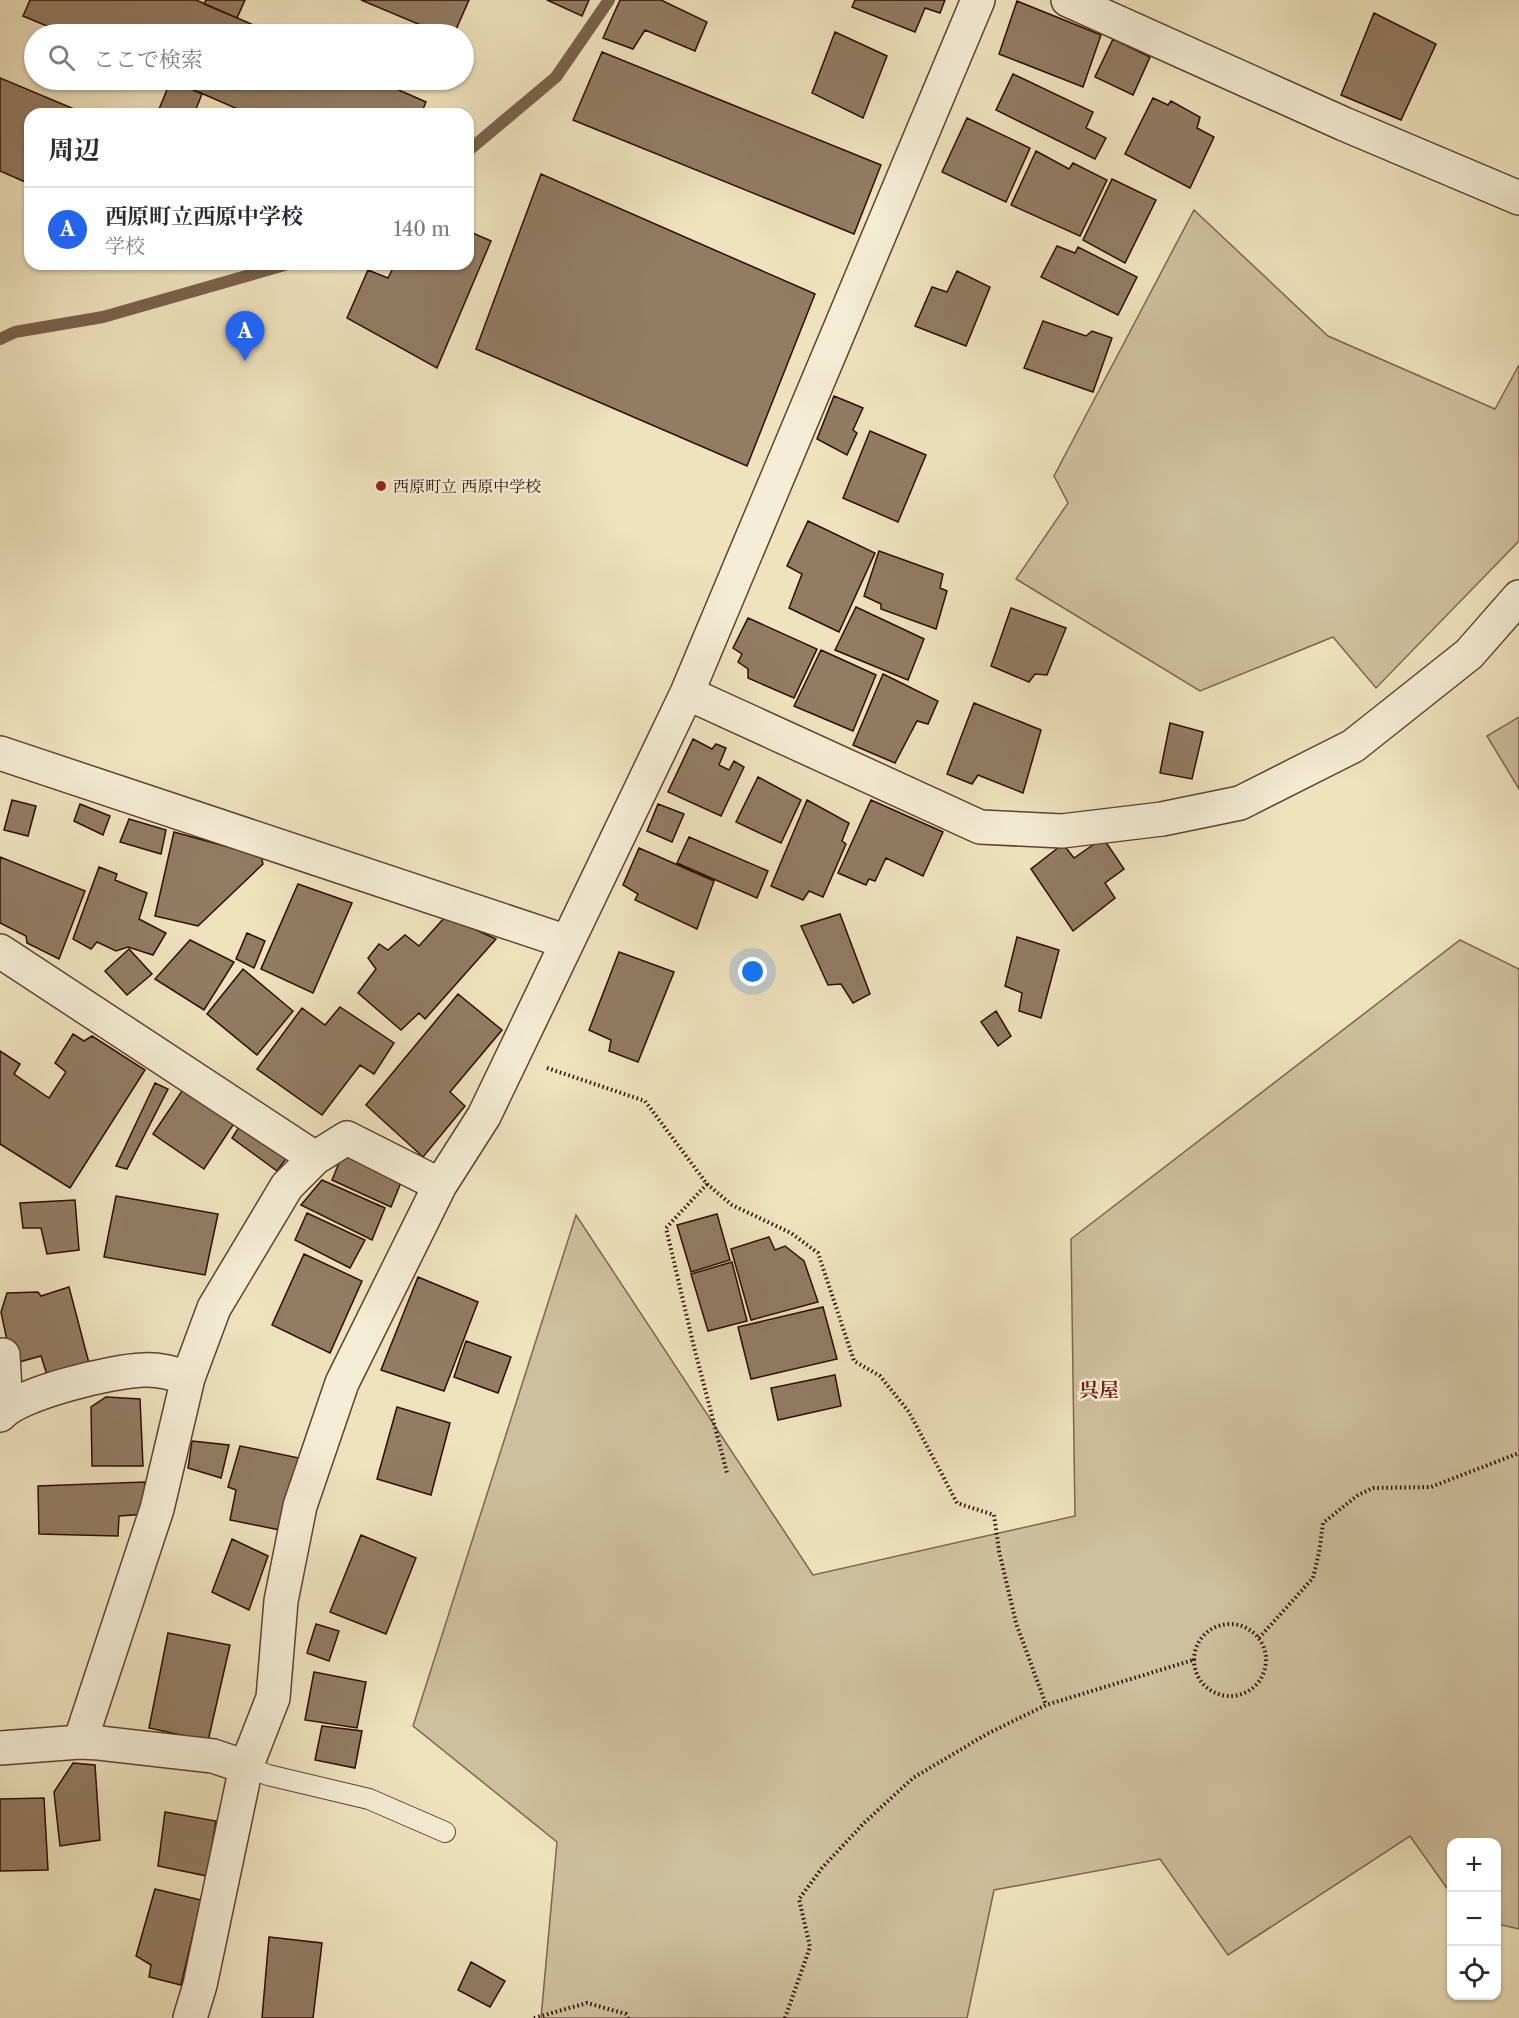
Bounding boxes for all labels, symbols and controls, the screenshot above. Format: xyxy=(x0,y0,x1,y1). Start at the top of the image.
search box xyxy=(24,24,474,90)
icon: search xyxy=(45,41,78,74)
text: ここで検索 xyxy=(93,46,203,73)
text: 周辺 xyxy=(48,134,100,166)
text: 西原町立西原中学校 xyxy=(105,203,303,230)
text: A xyxy=(60,217,75,241)
text: 140 m xyxy=(393,217,450,241)
text: 学校 xyxy=(105,234,145,258)
pin: A xyxy=(226,312,264,361)
place label: 西原町立 西原中学校 xyxy=(393,476,541,496)
marker: 西原町立 西原中学校 xyxy=(374,479,388,493)
your location xyxy=(738,957,767,986)
district label: 呉屋 xyxy=(1079,1378,1119,1402)
map controls xyxy=(1447,1838,1501,2000)
button: + xyxy=(1447,1838,1501,1892)
button: − xyxy=(1447,1892,1501,1946)
button: locate xyxy=(1447,1946,1501,2000)

